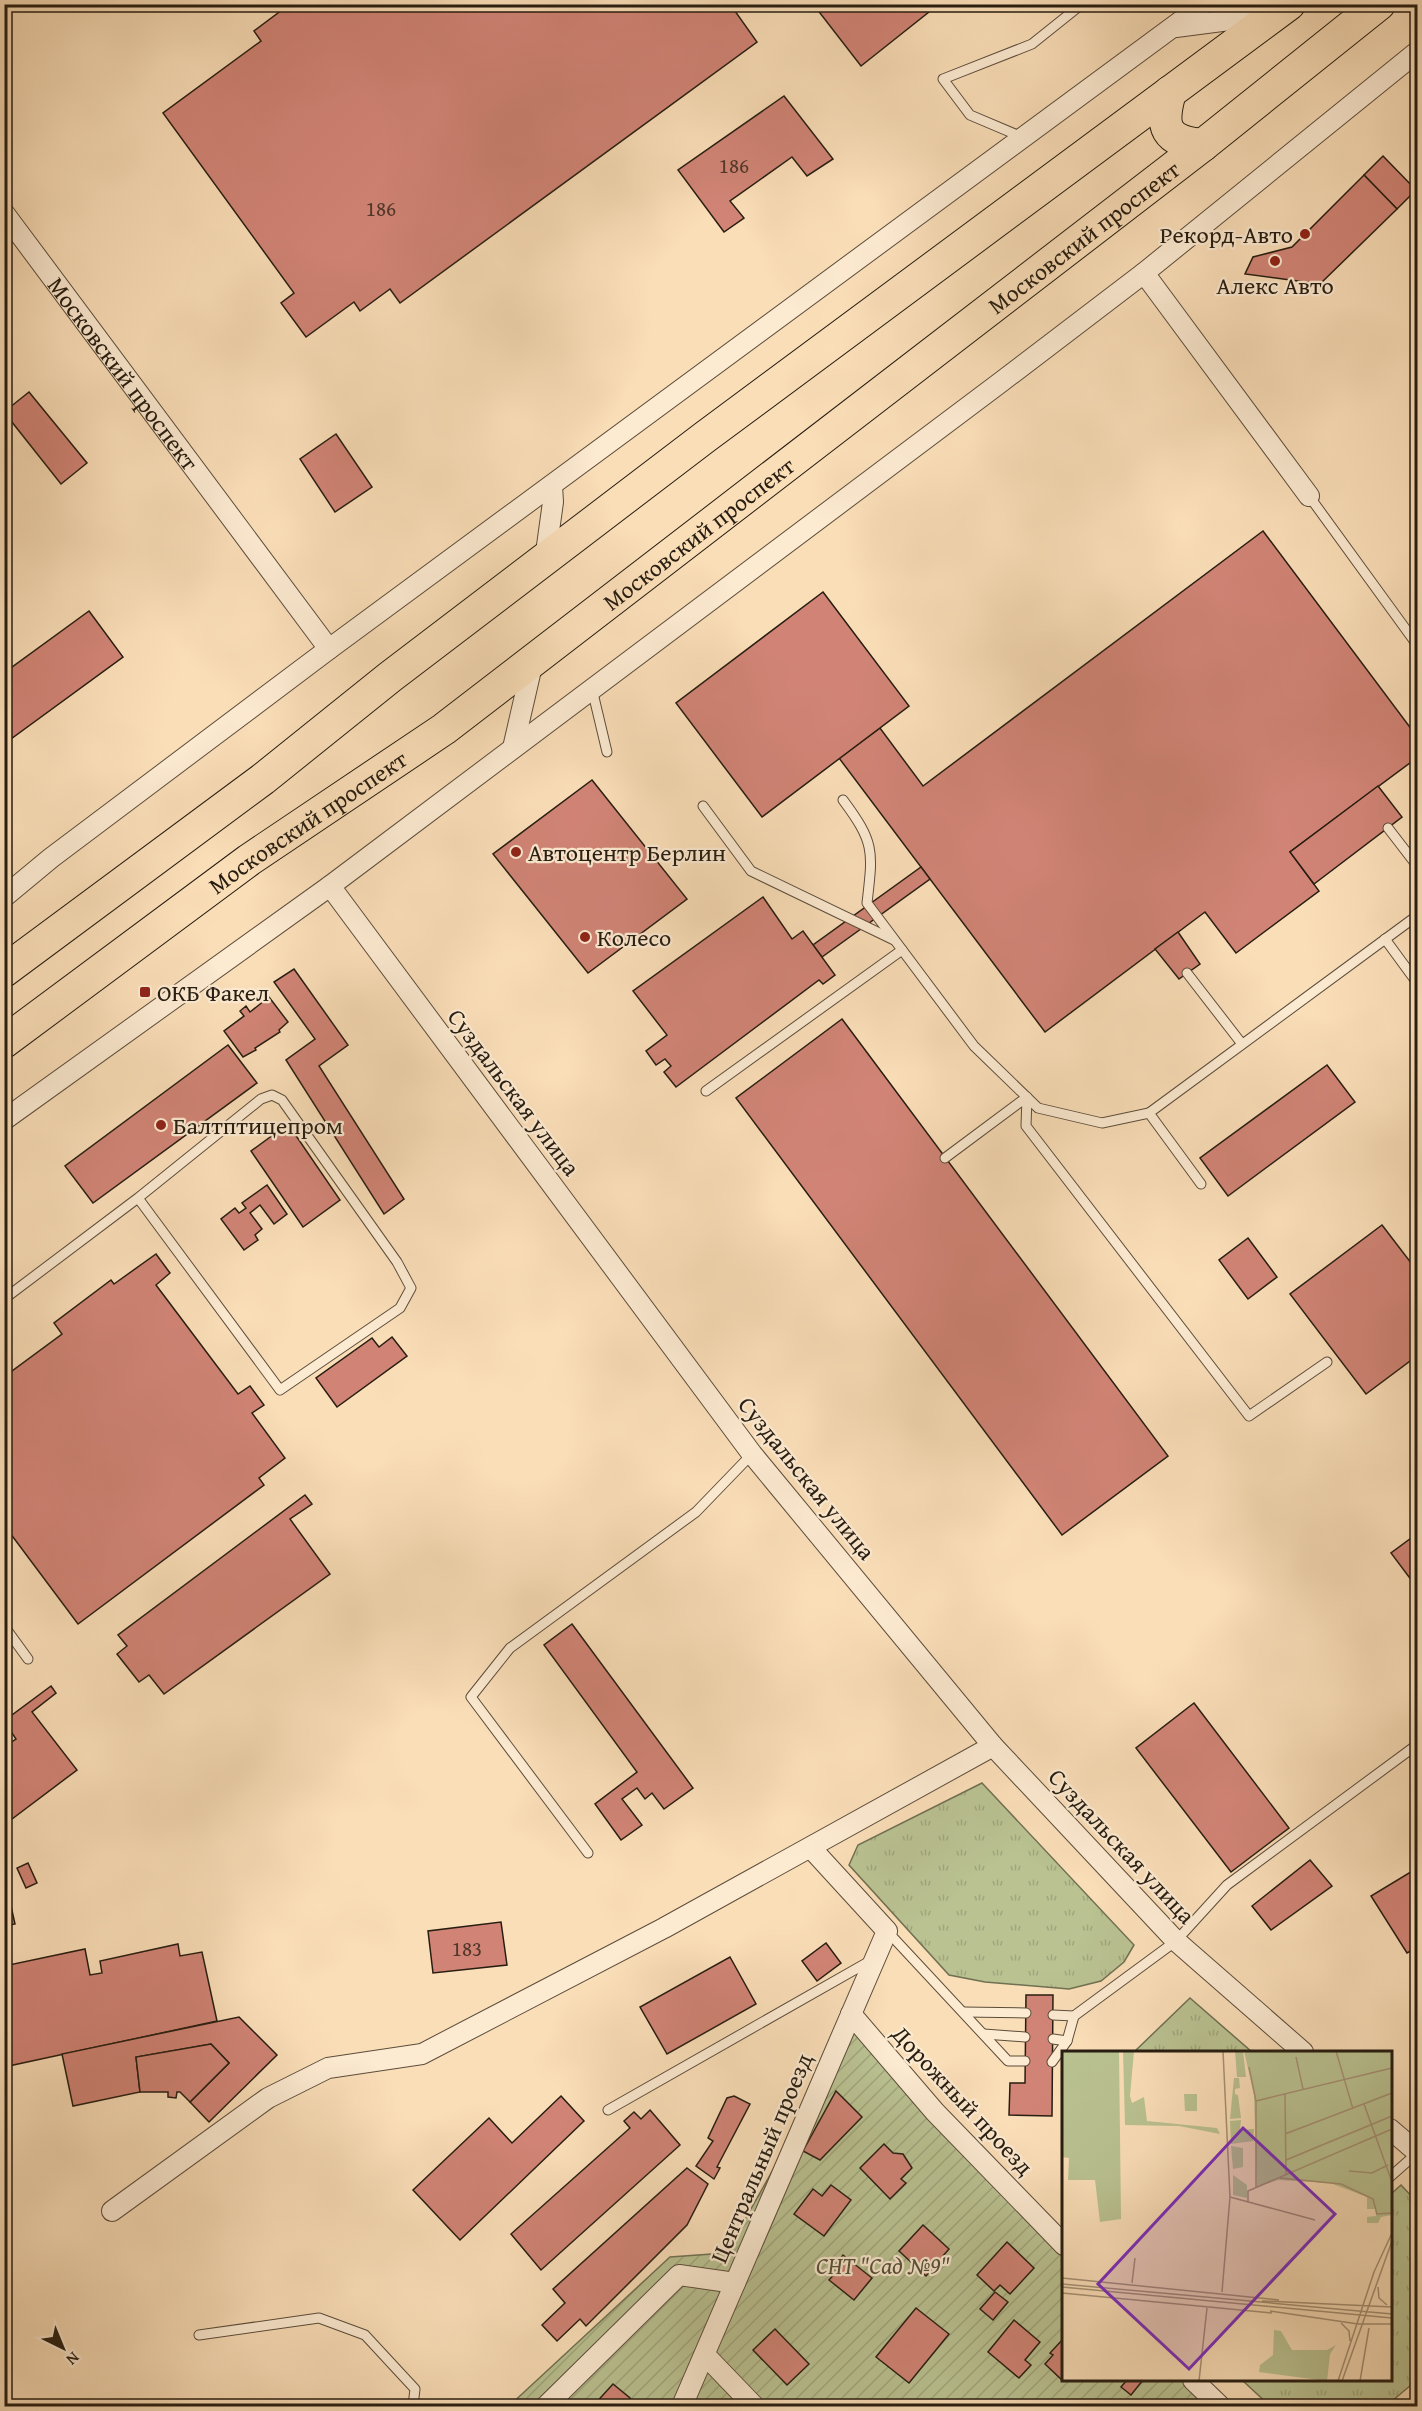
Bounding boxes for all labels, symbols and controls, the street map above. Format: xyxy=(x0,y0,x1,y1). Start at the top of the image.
house number: 186 xyxy=(719,150,749,181)
street label: Московский проспект xyxy=(980,152,1187,322)
house number: 186 xyxy=(366,193,396,224)
place label: Рекорд-Авто xyxy=(1160,217,1293,252)
marker: Рекорд-Авто xyxy=(1298,227,1312,241)
marker: Алекс Авто xyxy=(1268,254,1282,268)
place label: Алекс Авто xyxy=(1216,268,1334,303)
street label: Московский проспект xyxy=(40,269,208,478)
street label: Московский проспект xyxy=(595,448,802,618)
street label: Московский проспект xyxy=(201,741,414,902)
place label: Автоцентр Берлин xyxy=(528,835,726,870)
marker: Автоцентр Берлин xyxy=(509,845,523,859)
place label: Колесо xyxy=(597,920,671,955)
marker: Колесо xyxy=(578,930,592,944)
place label: ОКБ Факел xyxy=(157,975,269,1010)
marker: ОКБ Факел xyxy=(138,985,152,999)
street label: Суздальская улица xyxy=(439,1001,589,1183)
place label: Балтптицепром xyxy=(173,1108,343,1143)
marker: Балтптицепром xyxy=(154,1118,168,1132)
street label: Суздальская улица xyxy=(730,1389,884,1568)
street label: Суздальская улица xyxy=(1040,1760,1204,1932)
house number: 183 xyxy=(452,1933,482,1964)
street label: Дорожный проезд xyxy=(883,2016,1042,2183)
street label: Центральный проезд xyxy=(701,2048,821,2268)
inset map xyxy=(1062,2051,1392,2381)
park label: СНТ "Сад №9" xyxy=(816,2248,950,2283)
north arrow xyxy=(33,2318,93,2378)
text: N xyxy=(61,2347,85,2372)

